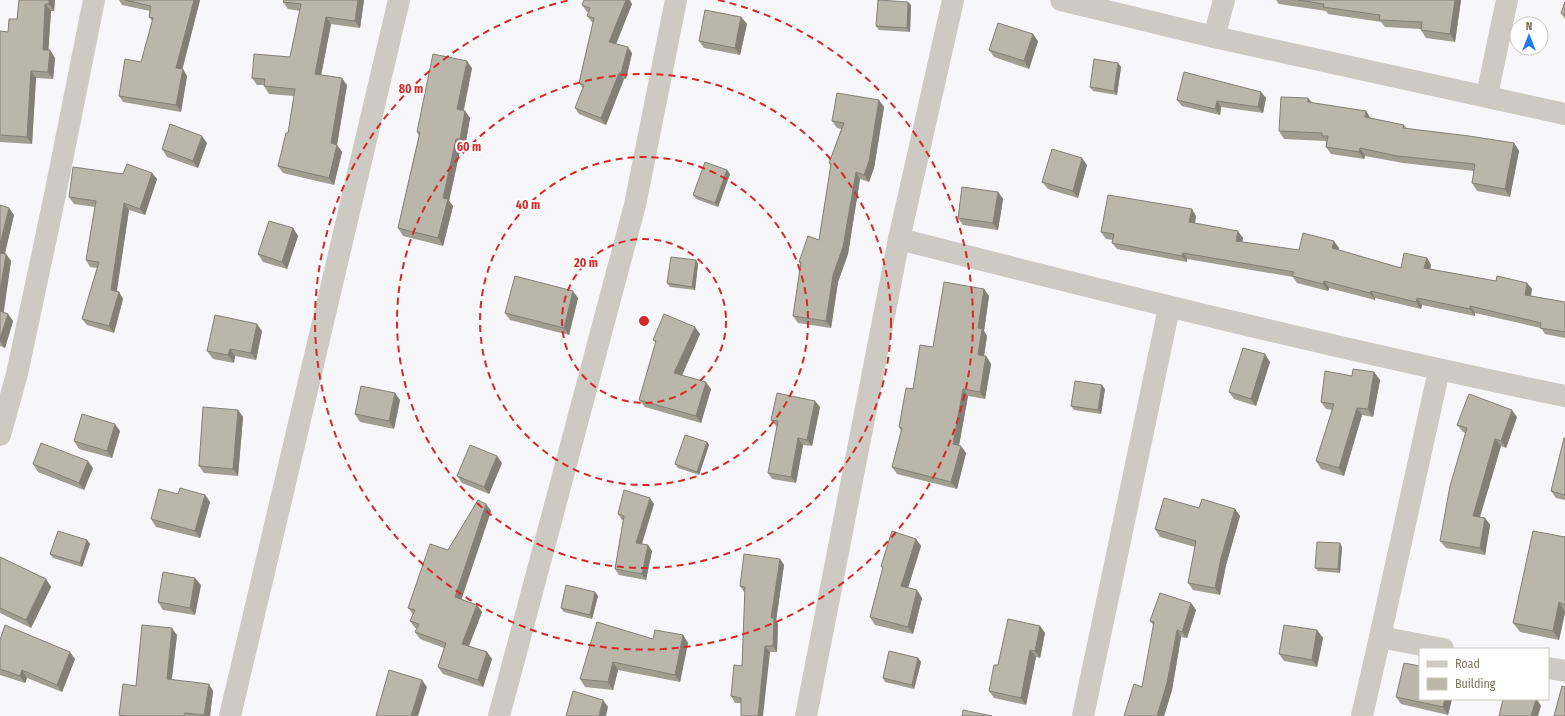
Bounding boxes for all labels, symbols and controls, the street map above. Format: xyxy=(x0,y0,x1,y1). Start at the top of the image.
north arrow xyxy=(1509,16,1549,56)
text: N xyxy=(1526,20,1532,33)
text: 80 m xyxy=(399,82,423,96)
text: 60 m xyxy=(457,140,481,154)
text: 40 m xyxy=(516,198,540,212)
text: 20 m xyxy=(573,256,598,270)
centre of rings xyxy=(637,314,651,328)
legend xyxy=(1419,648,1549,700)
text: Road xyxy=(1455,657,1480,671)
text: Building xyxy=(1455,677,1496,691)

